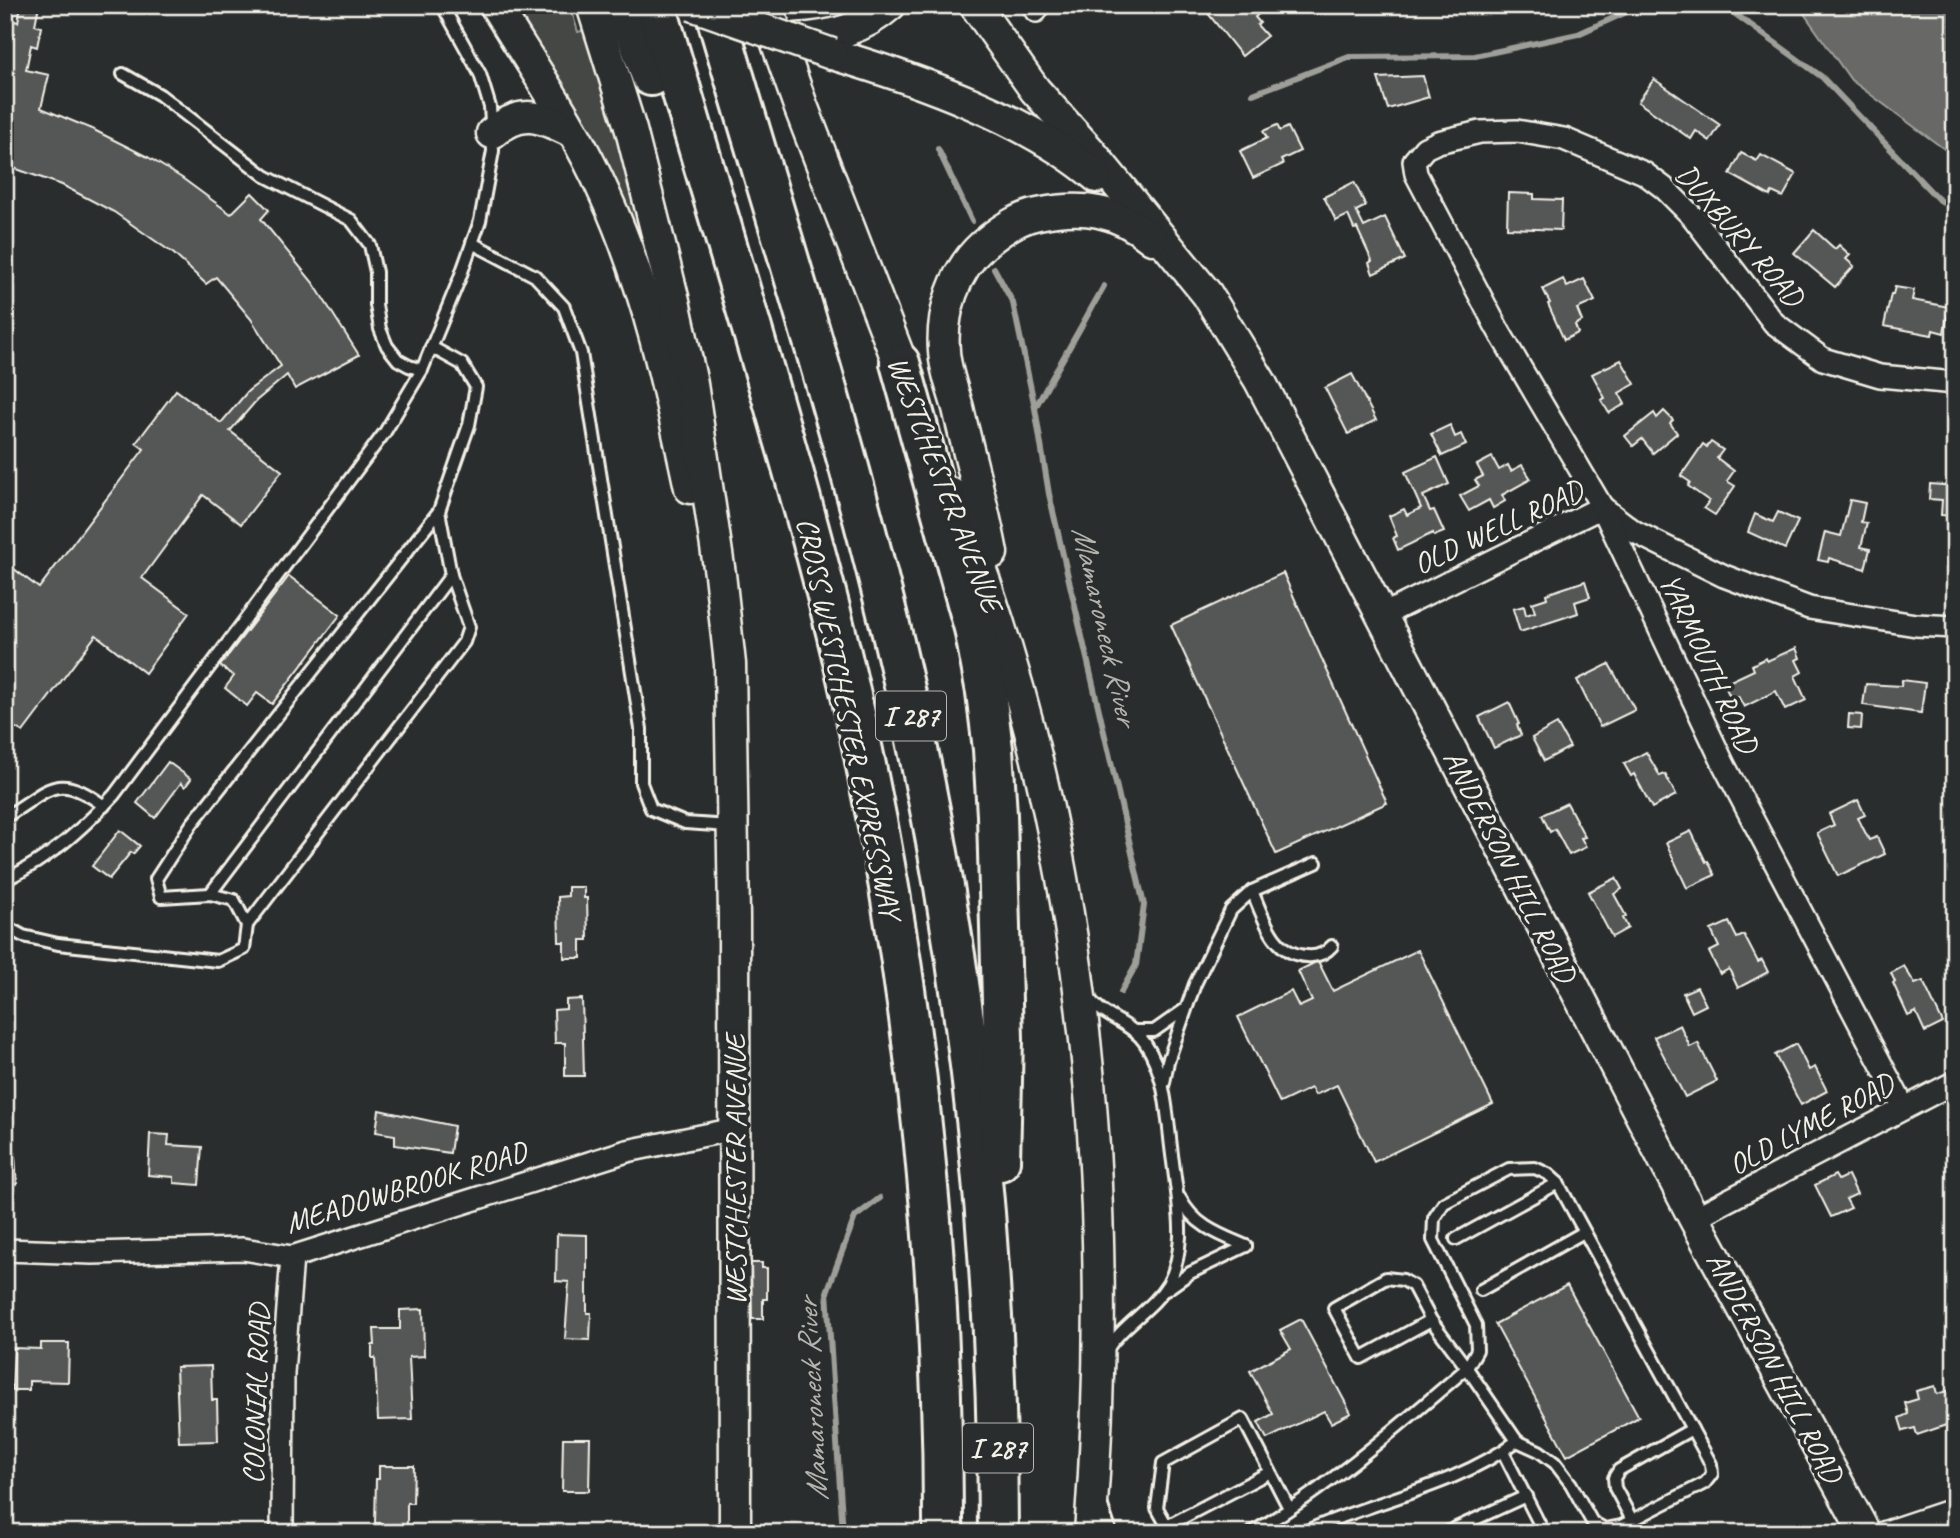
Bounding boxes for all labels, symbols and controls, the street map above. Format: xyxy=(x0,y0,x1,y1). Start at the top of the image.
street label: DUXBURY ROAD xyxy=(1668,156,1814,316)
street label: WESTCHESTER AVENUE xyxy=(879,351,1013,621)
street label: OLD WELL ROAD xyxy=(1407,470,1591,583)
street label: CROSS WESTCHESTER EXPRESSWAY xyxy=(788,514,911,928)
water label: Mamaroneck River xyxy=(1062,522,1149,733)
street label: YARMOUTH ROAD xyxy=(1651,567,1768,761)
road number: I 287 xyxy=(876,692,946,740)
street label: ANDERSON HILL ROAD xyxy=(1435,743,1586,991)
street label: WESTCHESTER AVENUE xyxy=(716,1031,754,1305)
street label: OLD LYME ROAD xyxy=(1722,1063,1902,1183)
street label: MEADOWBROOK ROAD xyxy=(281,1131,534,1242)
street label: ANDERSON HILL ROAD xyxy=(1698,1245,1853,1491)
water label: Mamaroneck River xyxy=(786,1293,838,1502)
street label: COLONIAL ROAD xyxy=(234,1301,278,1485)
road number: I 287 xyxy=(963,1424,1033,1472)

